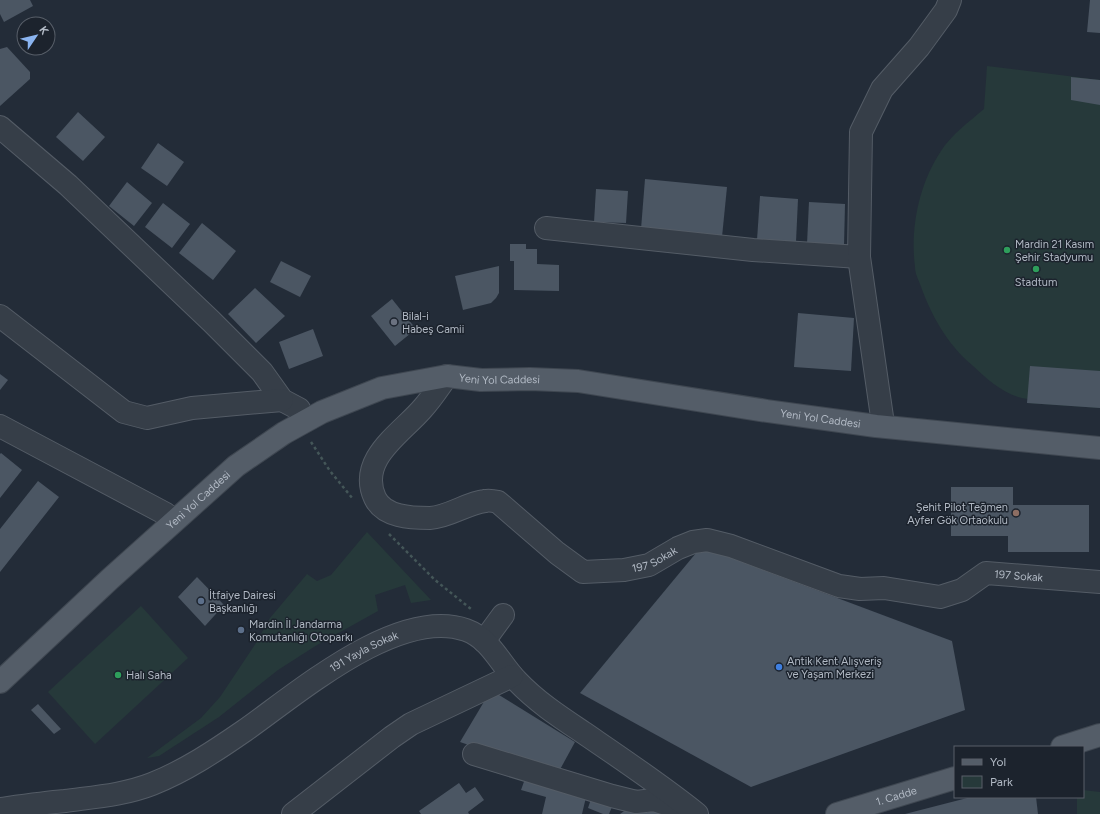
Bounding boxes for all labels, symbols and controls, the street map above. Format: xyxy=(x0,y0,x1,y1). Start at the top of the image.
north arrow xyxy=(16,16,56,56)
text: K xyxy=(36,24,52,38)
place label: Mardin 21 Kasım Şehir Stadyumu xyxy=(1015,238,1094,264)
marker: Mardin 21 Kasım Şehir Stadyumu xyxy=(1002,245,1012,255)
marker: Stadtum xyxy=(1031,264,1041,274)
place label: Stadtum xyxy=(1015,276,1057,289)
place label: Bilal-i Habeş Camii xyxy=(402,310,464,336)
marker: Bilal-i Habeş Camii xyxy=(389,317,399,327)
street label: Yeni Yol Caddesi xyxy=(458,371,540,387)
street label: Yeni Yol Caddesi xyxy=(779,406,862,430)
street label: Yeni Yol Caddesi xyxy=(164,468,233,532)
place label: Şehit Pilot Teğmen Ayfer Gök Ortaokulu xyxy=(907,501,1008,527)
marker: Şehit Pilot Teğmen Ayfer Gök Ortaokulu xyxy=(1011,508,1021,518)
street label: 197 Sokak xyxy=(631,543,680,575)
street label: 197 Sokak xyxy=(994,567,1044,584)
place label: İtfaiye Dairesi Başkanlığı xyxy=(209,589,276,615)
marker: İtfaiye Dairesi Başkanlığı xyxy=(196,596,206,606)
place label: Mardin İl Jandarma Komutanlığı Otoparkı xyxy=(249,618,353,644)
marker: Mardin İl Jandarma Komutanlığı Otoparkı xyxy=(236,625,246,635)
street label: 191 Yayla Sokak xyxy=(327,628,400,675)
place label: Antik Kent Alışveriş ve Yaşam Merkezi xyxy=(787,655,882,681)
marker: Antik Kent Alışveriş ve Yaşam Merkezi xyxy=(774,662,784,672)
place label: Halı Saha xyxy=(126,669,172,682)
marker: Halı Saha xyxy=(113,670,123,680)
legend xyxy=(954,746,1084,798)
text: Yol xyxy=(990,755,1006,769)
text: Park xyxy=(990,775,1013,789)
street label: 1. Cadde xyxy=(874,784,918,808)

